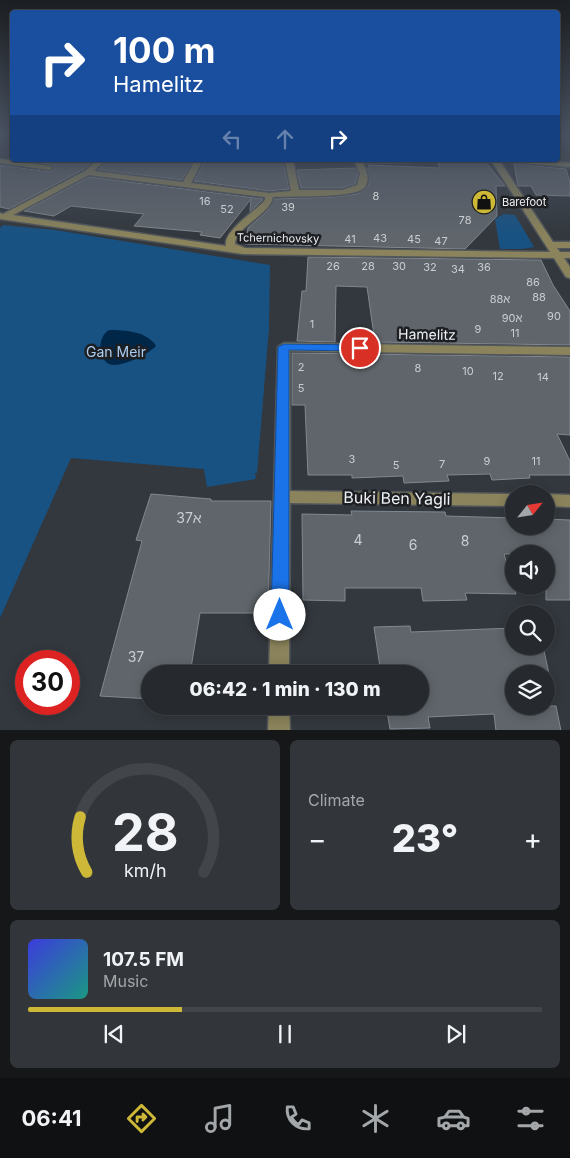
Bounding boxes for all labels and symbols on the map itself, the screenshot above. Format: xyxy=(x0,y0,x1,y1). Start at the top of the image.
house number: 8 xyxy=(373,189,380,203)
shop icon: Barefoot xyxy=(471,189,497,215)
house number: 16 xyxy=(199,194,211,208)
place label: Barefoot xyxy=(502,195,547,209)
house number: 39 xyxy=(281,200,295,214)
house number: 52 xyxy=(220,202,234,216)
house number: 78 xyxy=(459,213,472,227)
street label: Tchernichovsky xyxy=(237,230,319,246)
house number: 43 xyxy=(373,231,387,245)
house number: 41 xyxy=(344,232,356,246)
house number: 45 xyxy=(407,232,421,246)
house number: 47 xyxy=(434,234,448,248)
house number: 26 xyxy=(326,259,340,273)
house number: 28 xyxy=(361,259,375,273)
house number: 30 xyxy=(392,259,406,273)
house number: 32 xyxy=(423,260,437,274)
house number: 36 xyxy=(477,260,491,274)
house number: 34 xyxy=(451,262,465,276)
house number: 86 xyxy=(526,275,540,289)
house number: 88 xyxy=(532,290,546,304)
house number: 88א xyxy=(490,292,510,306)
house number: 90 xyxy=(547,309,561,323)
house number: 90א xyxy=(502,311,522,325)
house number: 1 xyxy=(310,317,314,331)
house number: 9 xyxy=(475,322,482,336)
street label: Hamelitz xyxy=(398,325,456,343)
house number: 11 xyxy=(511,326,519,340)
pin xyxy=(339,327,381,369)
park label: Gan Meir xyxy=(86,343,146,360)
house number: 2 xyxy=(298,360,304,374)
house number: 8 xyxy=(415,361,422,375)
house number: 10 xyxy=(462,364,474,378)
house number: 12 xyxy=(492,369,504,383)
house number: 14 xyxy=(537,370,549,384)
house number: 5 xyxy=(298,381,305,395)
house number: 3 xyxy=(349,452,356,466)
house number: 9 xyxy=(484,454,491,468)
house number: 11 xyxy=(532,454,540,468)
house number: 7 xyxy=(439,457,445,471)
house number: 5 xyxy=(393,458,400,472)
north arrow xyxy=(505,485,555,535)
street label: Buki Ben Yagli xyxy=(343,487,451,509)
house number: 37א xyxy=(176,509,202,526)
house number: 4 xyxy=(353,531,363,548)
house number: 8 xyxy=(461,532,469,549)
house number: 6 xyxy=(409,536,417,553)
position arrow xyxy=(253,588,305,640)
house number: 37 xyxy=(128,648,144,665)
speed limit sign: 30 xyxy=(15,650,80,715)

